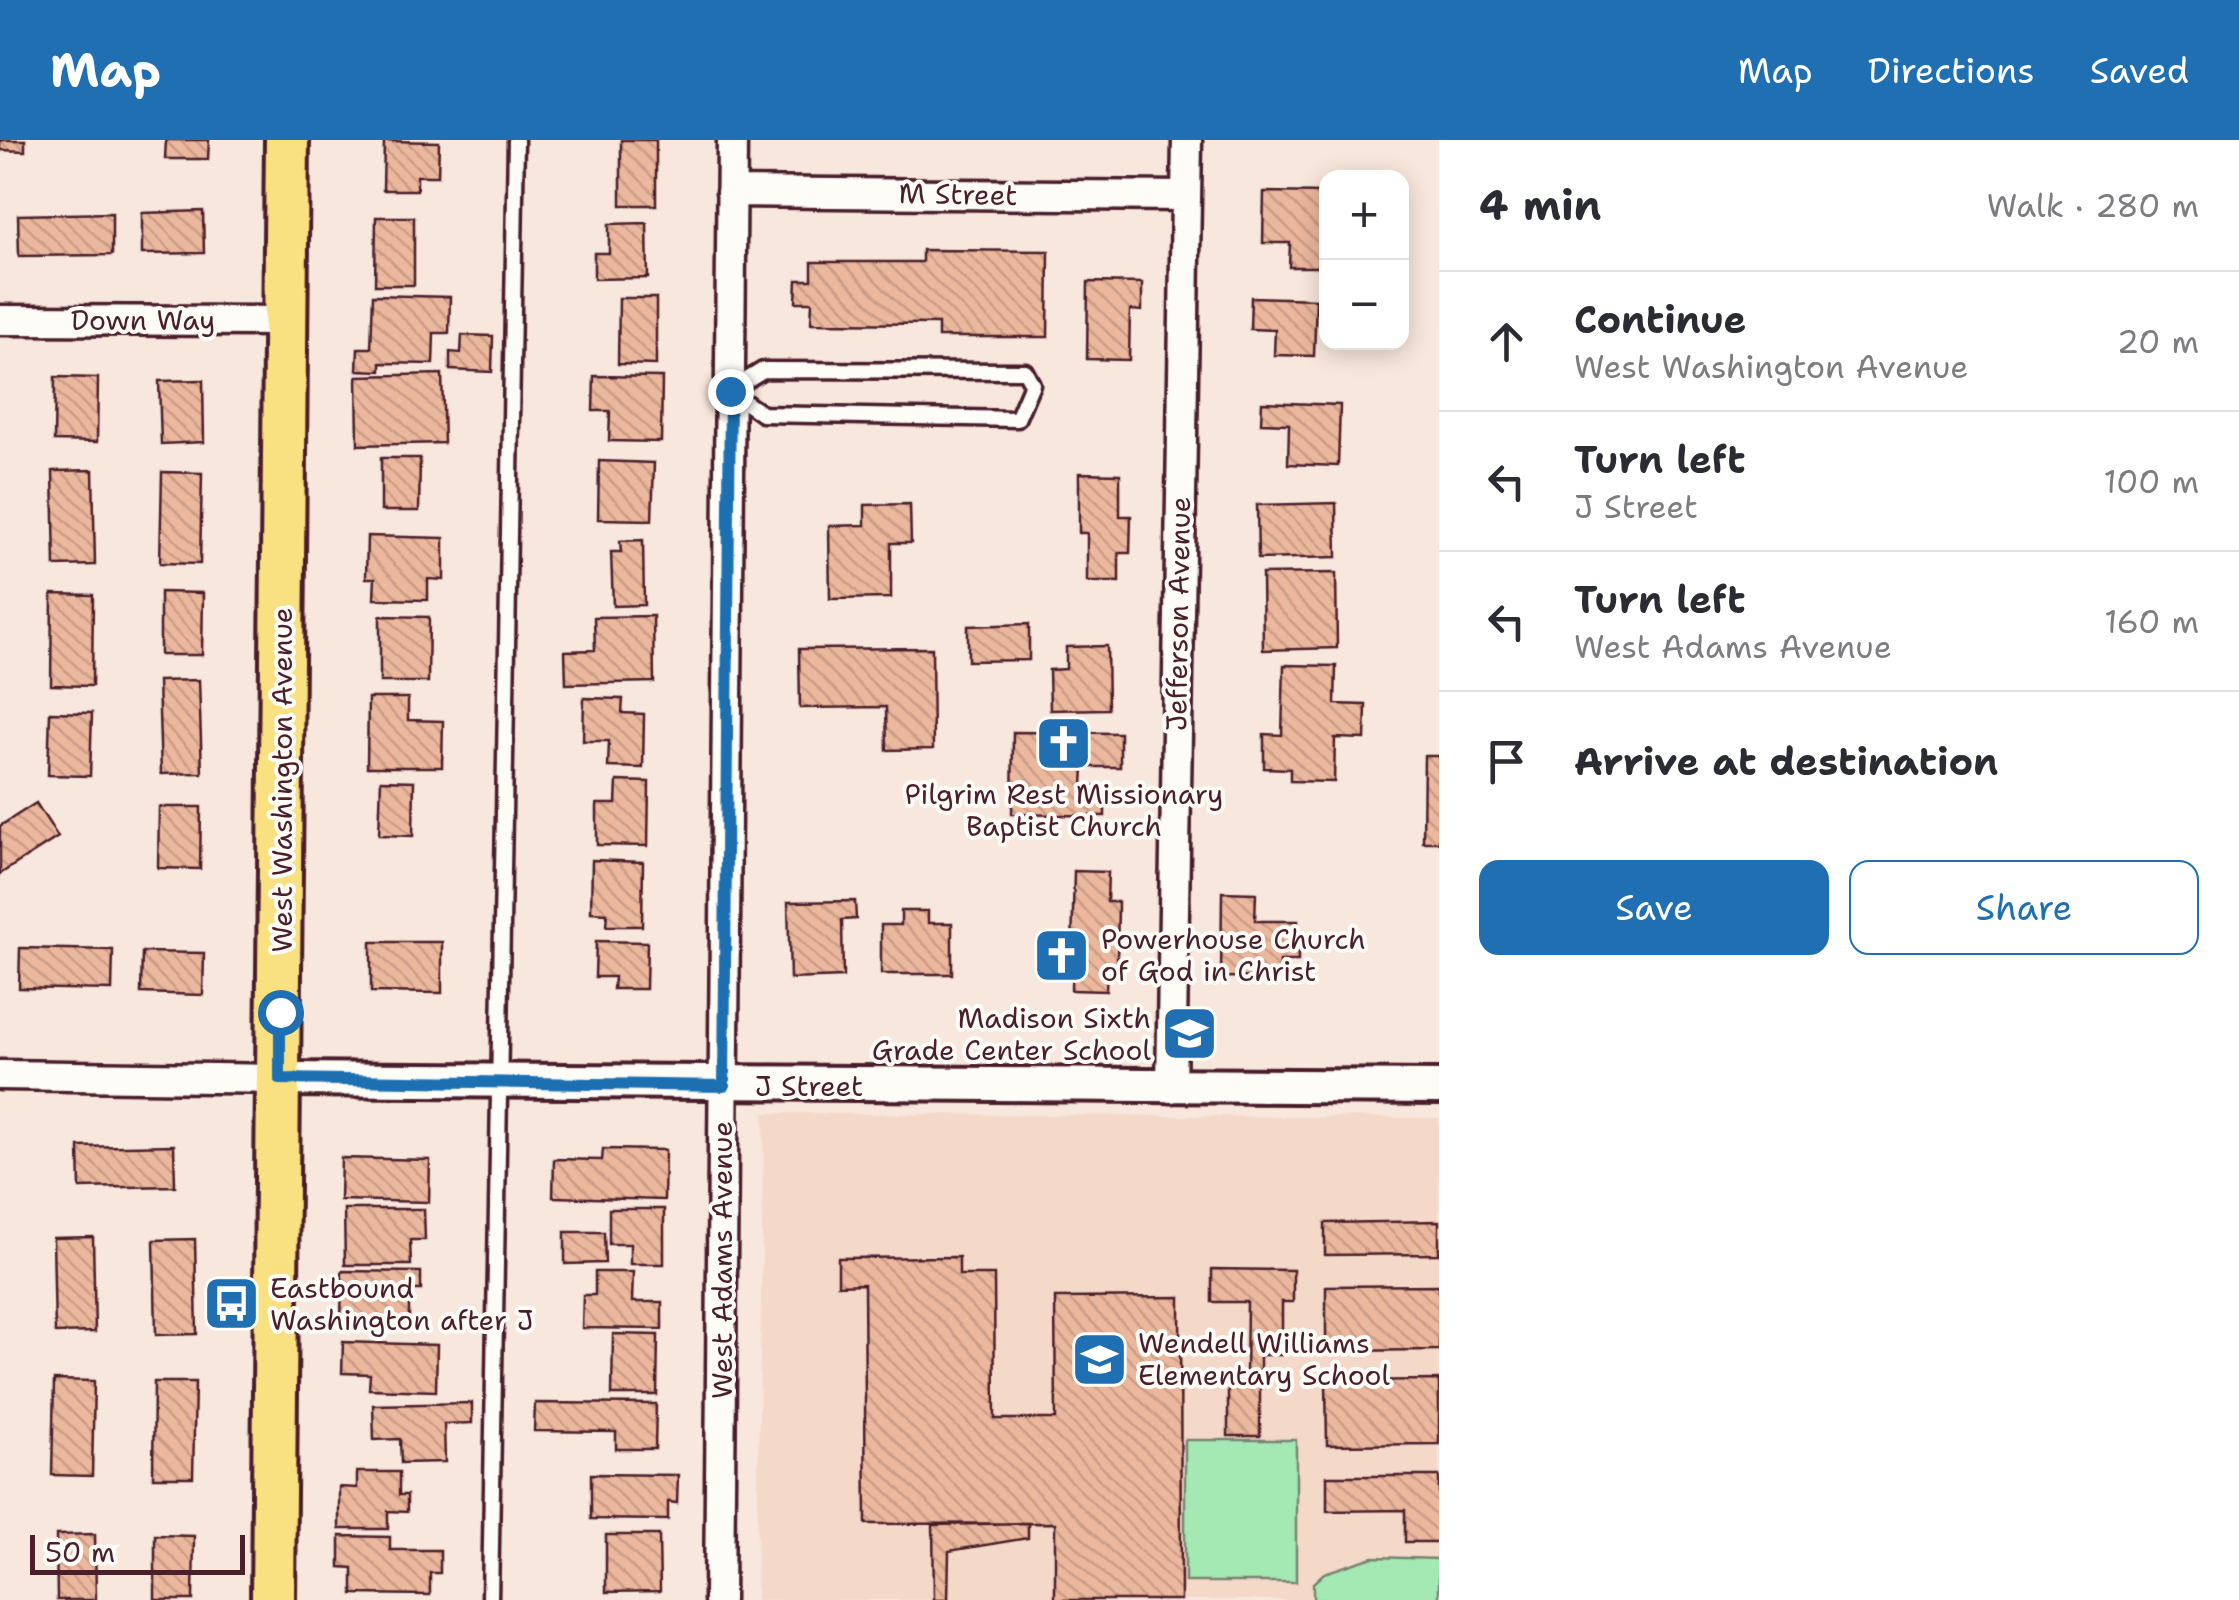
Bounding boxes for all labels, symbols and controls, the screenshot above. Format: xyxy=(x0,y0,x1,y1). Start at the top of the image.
text: Map xyxy=(50,38,161,102)
text: Map xyxy=(1738,47,1813,94)
text: Directions xyxy=(1868,47,2035,94)
text: Saved xyxy=(2090,47,2189,94)
map controls xyxy=(1319,170,1409,350)
button: + xyxy=(1319,170,1409,260)
street label: M Street xyxy=(898,174,1018,214)
text: 4 min xyxy=(1479,177,1601,233)
text: Walk · 280 m xyxy=(1987,184,2199,227)
button: − xyxy=(1319,260,1409,350)
text: Continue xyxy=(1574,294,1746,345)
street label: Down Way xyxy=(71,301,215,339)
icon: ahead xyxy=(1479,314,1534,369)
text: 20 m xyxy=(2117,320,2199,363)
text: West Washington Avenue xyxy=(1574,345,1968,388)
route end xyxy=(708,369,754,415)
text: Turn left xyxy=(1574,434,1746,485)
icon: left xyxy=(1479,454,1534,509)
text: 100 m xyxy=(2103,460,2199,503)
text: J Street xyxy=(1574,485,1698,528)
street label: Jefferson Avenue xyxy=(1157,496,1199,732)
text: Turn left xyxy=(1574,574,1746,625)
icon: left xyxy=(1479,594,1534,649)
text: 160 m xyxy=(2104,600,2199,643)
street label: West Washington Avenue xyxy=(263,607,301,953)
text: West Adams Avenue xyxy=(1574,625,1892,668)
church icon: Pilgrim Rest Missionary Baptist Church xyxy=(1034,713,1094,773)
icon: arrive xyxy=(1479,734,1534,789)
text: Arrive at destination xyxy=(1574,736,1998,787)
place label: Pilgrim Rest Missionary Baptist Church xyxy=(905,775,1223,845)
button: Save xyxy=(1479,860,1829,955)
button: Share xyxy=(1849,860,2199,955)
place label: Powerhouse Church of God in Christ xyxy=(1101,920,1366,990)
church icon: Powerhouse Church of God in Christ xyxy=(1032,925,1092,985)
route start xyxy=(258,990,304,1036)
place label: Madison Sixth Grade Center School xyxy=(872,999,1152,1069)
school or university icon: Madison Sixth Grade Center School xyxy=(1160,1004,1220,1064)
street label: J Street xyxy=(755,1067,863,1105)
street label: West Adams Avenue xyxy=(703,1121,741,1399)
place label: Eastbound Washington after J xyxy=(270,1269,533,1339)
bus stop icon: Eastbound Washington after J xyxy=(201,1274,261,1334)
place label: Wendell Williams Elementary School xyxy=(1138,1324,1391,1394)
school or university icon: Wendell Williams Elementary School xyxy=(1069,1329,1129,1389)
scale bar xyxy=(30,1530,245,1574)
text: 50 m xyxy=(45,1533,115,1571)

